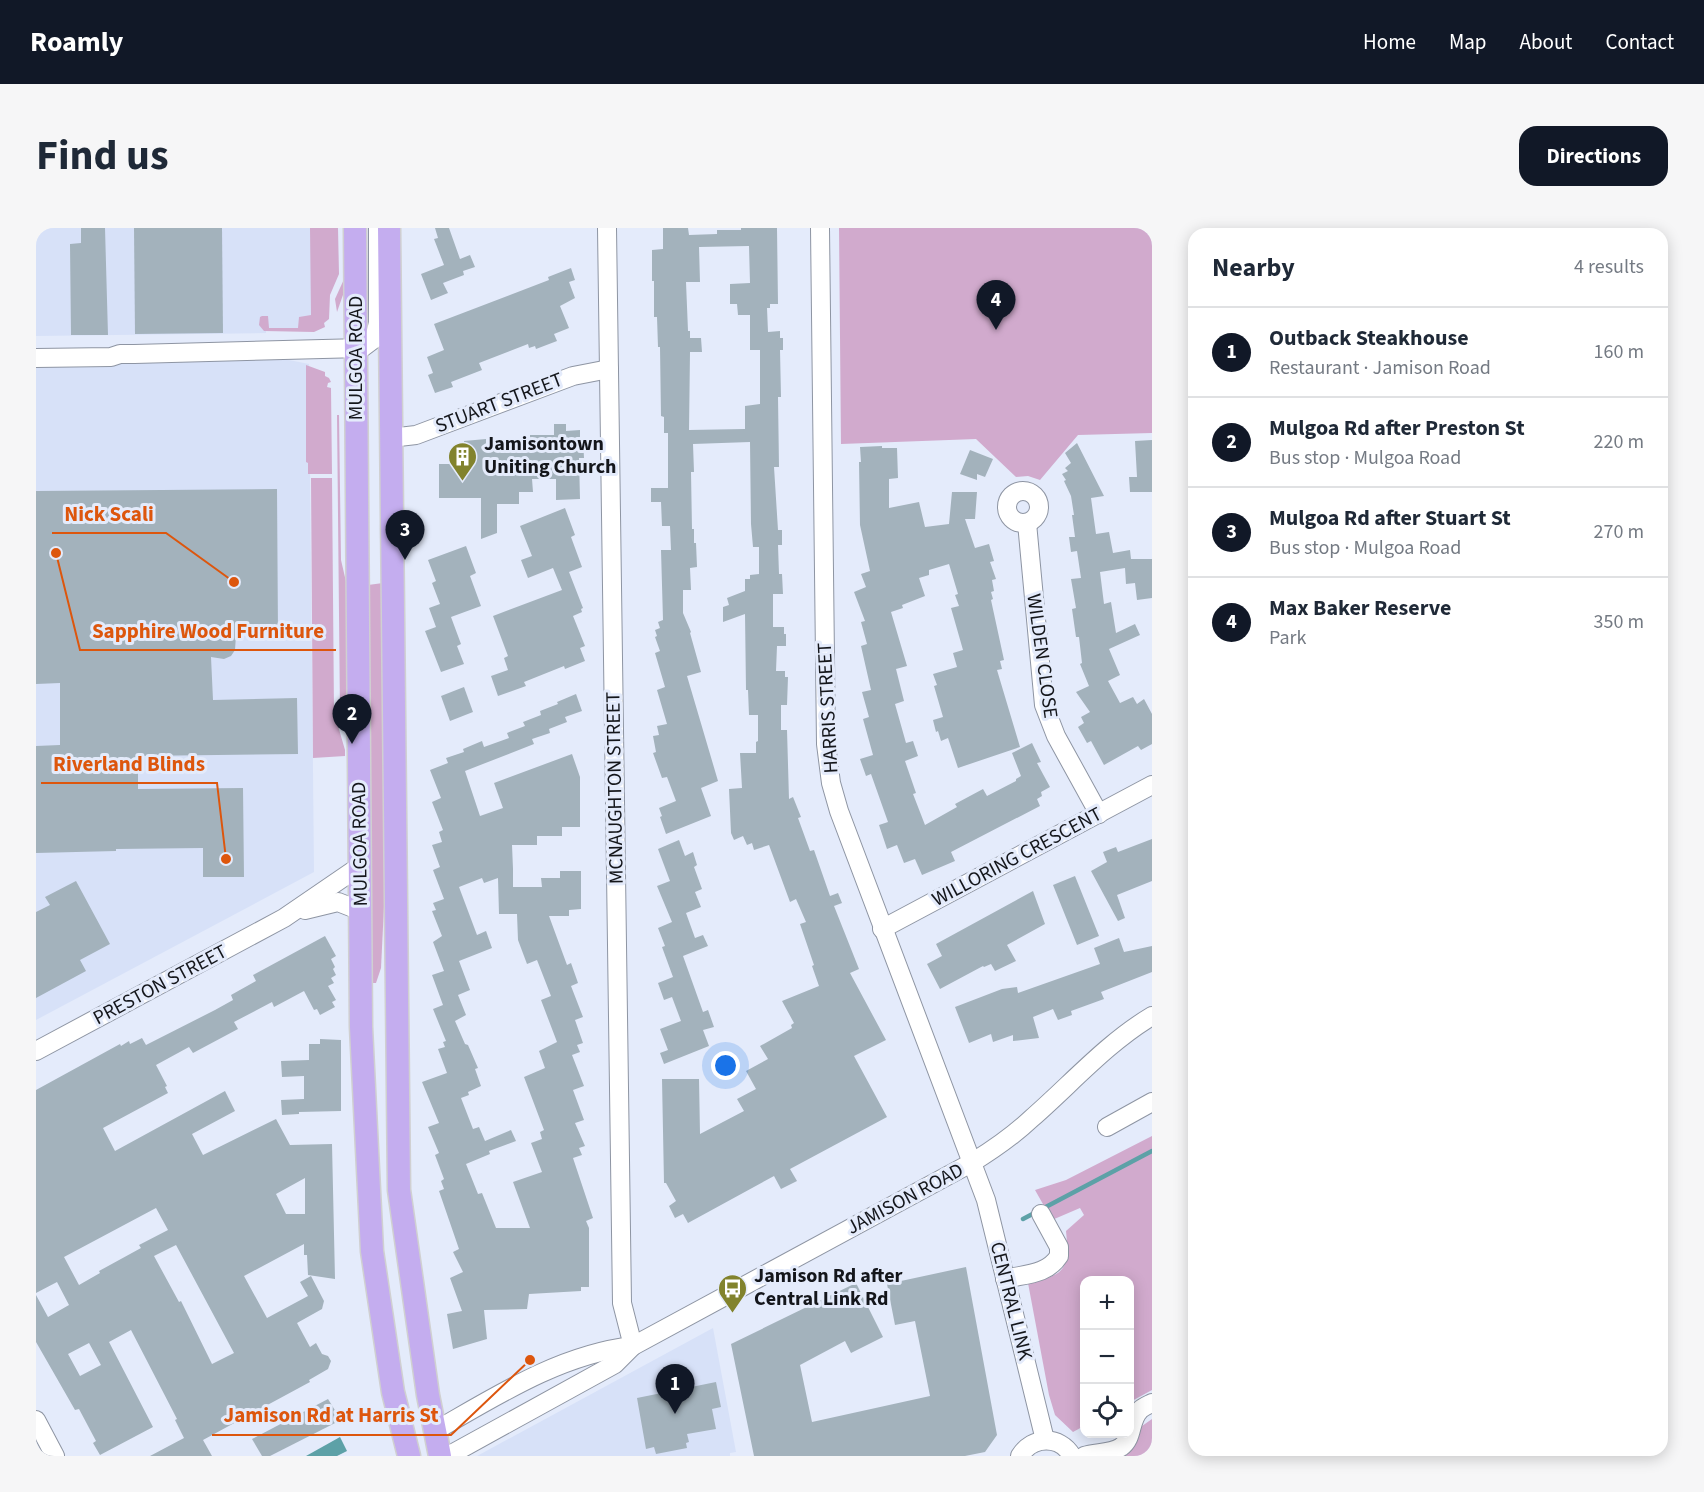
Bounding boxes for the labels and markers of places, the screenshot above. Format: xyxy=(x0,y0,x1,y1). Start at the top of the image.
pin: 4 xyxy=(976,280,1016,330)
place label: Jamisontown Uniting Church xyxy=(484,430,617,481)
building icon: Jamisontown Uniting Church xyxy=(447,440,479,482)
callout: Nick Scali xyxy=(52,494,166,533)
pin: 3 xyxy=(386,510,424,560)
callout: Sapphire Wood Furniture xyxy=(80,611,336,650)
pin: 2 xyxy=(332,694,372,744)
callout: Riverland Blinds xyxy=(41,744,217,783)
place label: Jamison Rd after Central Link Rd xyxy=(754,1262,903,1313)
bus stop icon: Jamison Rd after Central Link Rd xyxy=(717,1272,749,1314)
pin: 1 xyxy=(656,1364,694,1414)
callout: Jamison Rd at Harris St xyxy=(212,1396,451,1435)

